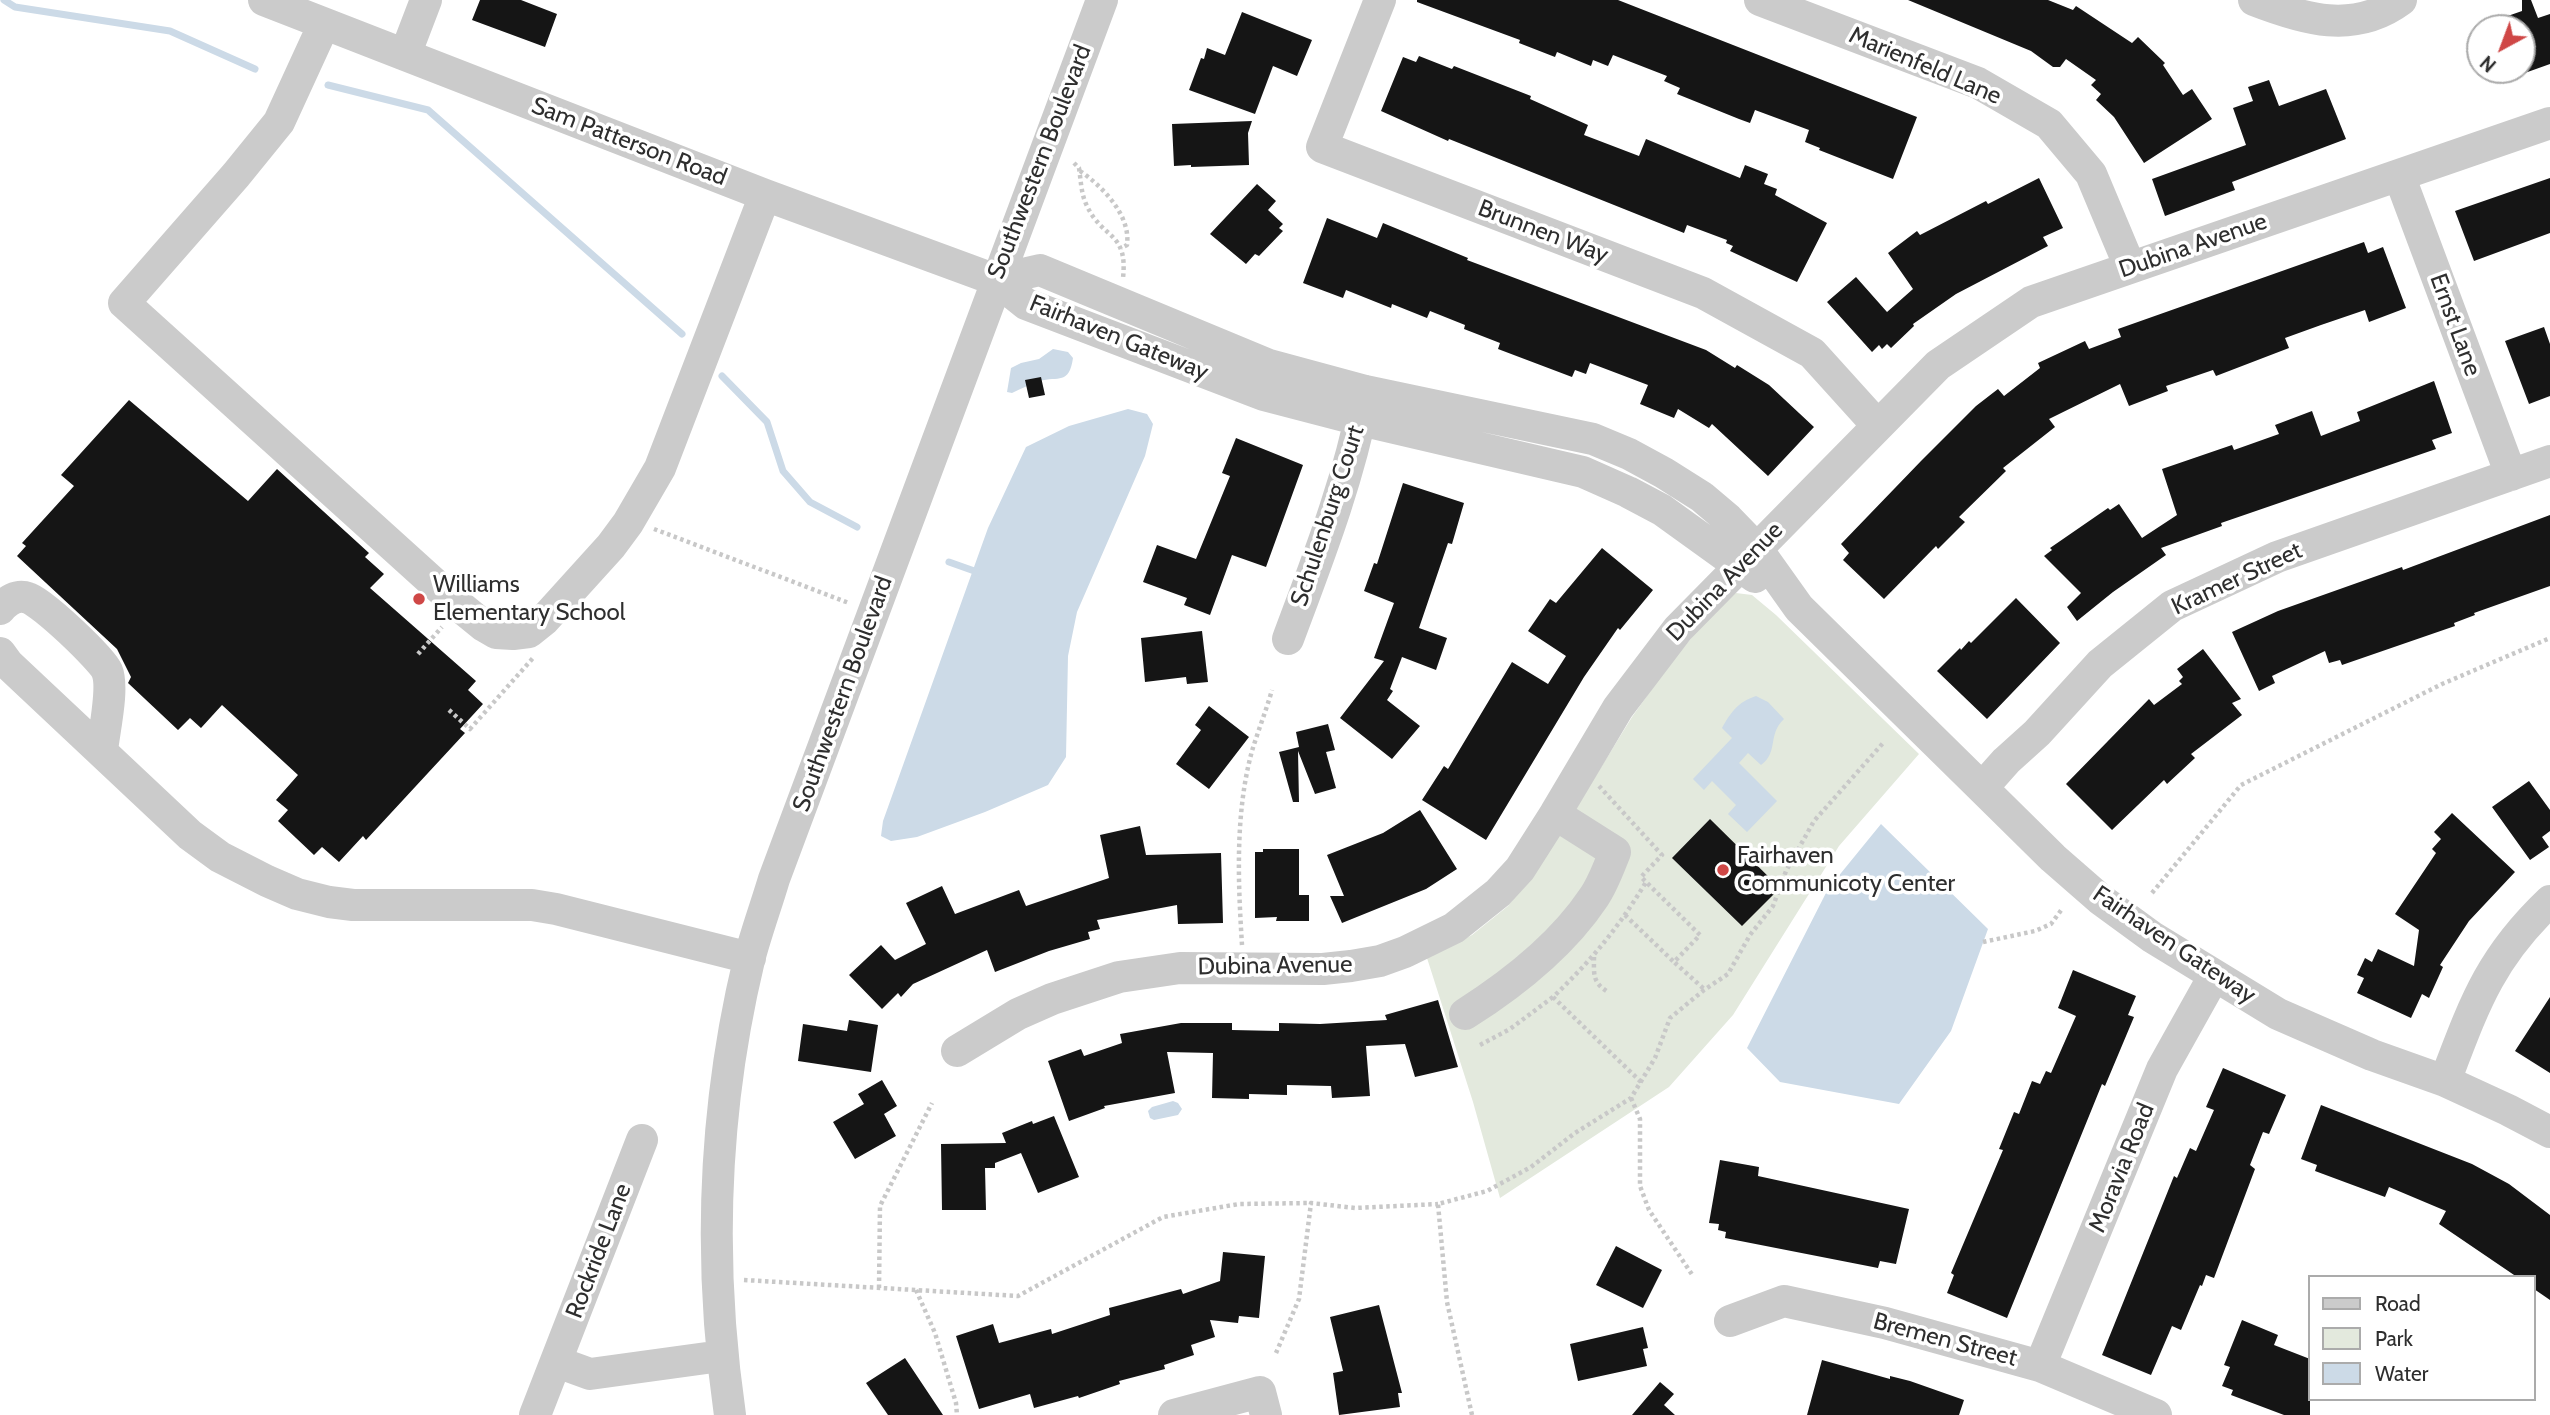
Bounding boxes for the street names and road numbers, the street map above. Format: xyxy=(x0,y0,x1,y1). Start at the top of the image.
street label: Marienfeld Lane xyxy=(1845,21,2005,111)
street label: Southwestern Boulevard xyxy=(982,41,1098,283)
street label: Sam Patterson Road xyxy=(527,92,731,192)
street label: Brunnen Way xyxy=(1474,194,1612,270)
street label: Dubina Avenue xyxy=(2115,207,2271,285)
street label: Ernst Lane xyxy=(2423,270,2487,380)
street label: Fairhaven Gateway xyxy=(1025,289,1213,387)
street label: Schulenburg Court xyxy=(1285,422,1371,610)
street label: Dubina Avenue xyxy=(1661,516,1789,648)
street label: Kramer Street xyxy=(2167,536,2307,622)
street label: Southwestern Boulevard xyxy=(787,572,899,816)
street label: Fairhaven Gateway xyxy=(2087,880,2261,1010)
street label: Dubina Avenue xyxy=(1197,950,1353,982)
street label: Moravia Road xyxy=(2083,1099,2161,1237)
street label: Rockride Lane xyxy=(560,1180,638,1322)
street label: Bremen Street xyxy=(1870,1307,2020,1373)

